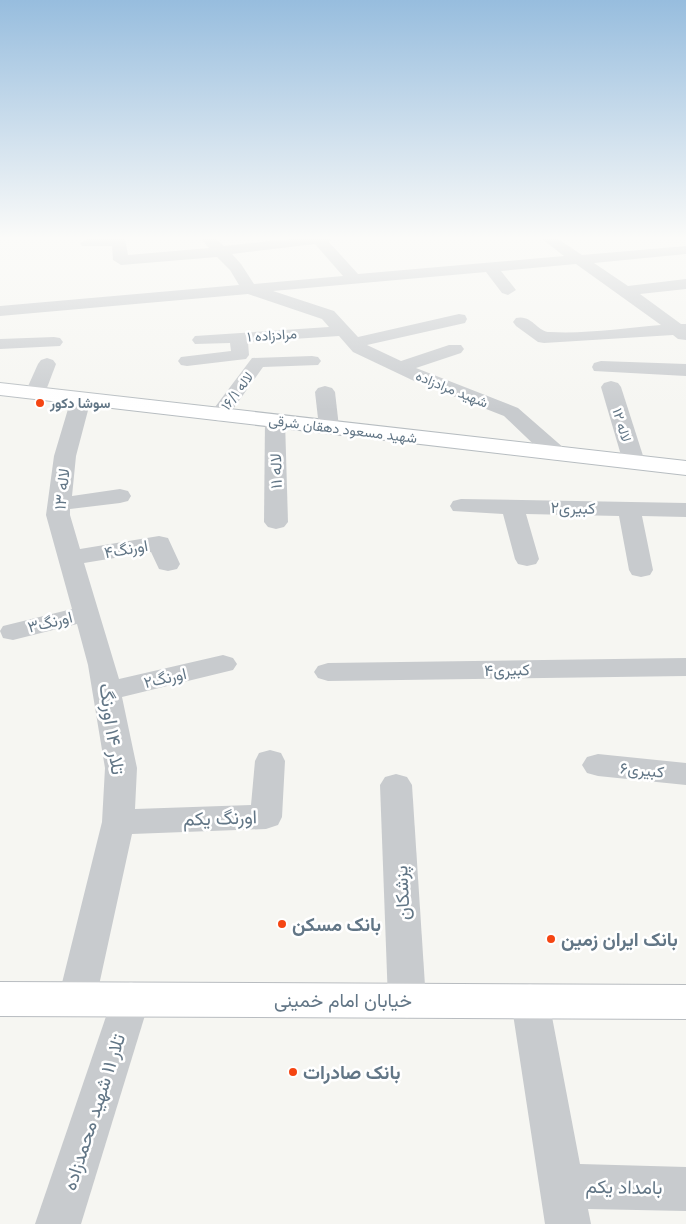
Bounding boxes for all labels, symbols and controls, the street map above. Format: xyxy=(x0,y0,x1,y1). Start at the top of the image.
street label: مرادزاده ۱ xyxy=(246,324,298,346)
street label: شهید مرادزاده xyxy=(413,366,491,412)
street label: لاله ۱۶/۱ xyxy=(217,368,257,414)
place label: سوشا دکور xyxy=(49,394,110,412)
marker: سوشا دکور xyxy=(34,397,46,409)
street label: لاله ۱۲ xyxy=(608,406,636,444)
street label: شهید مسعود دهقان شرقی xyxy=(268,411,418,447)
street label: لاله ۱۱ xyxy=(265,453,287,489)
street label: لاله ۱۳ xyxy=(49,467,75,511)
street label: کبیری۲ xyxy=(550,497,596,519)
street label: اورنگ۴ xyxy=(103,535,149,563)
street label: اورنگ۳ xyxy=(25,606,75,638)
street label: کبیری۴ xyxy=(484,659,530,681)
street label: اورنگ۲ xyxy=(142,663,188,693)
street label: تلار ۱۴ اورنگ xyxy=(93,682,131,776)
street label: کبیری۶ xyxy=(619,757,665,783)
street label: اورنگ یکم xyxy=(183,804,257,832)
street label: پزشکان xyxy=(388,865,417,921)
place label: بانک مسکن xyxy=(292,912,381,937)
marker: بانک مسکن xyxy=(276,918,288,930)
place label: بانک ایران زمین xyxy=(561,927,678,952)
marker: بانک ایران زمین xyxy=(545,933,557,945)
street label: خیابان امام خمینی xyxy=(274,988,412,1013)
street label: تلار ۱۱ شهید محمدزاده xyxy=(57,1030,131,1194)
place label: بانک صادرات xyxy=(303,1060,400,1085)
marker: بانک صادرات xyxy=(287,1066,299,1078)
street label: بامداد یکم xyxy=(585,1174,663,1200)

